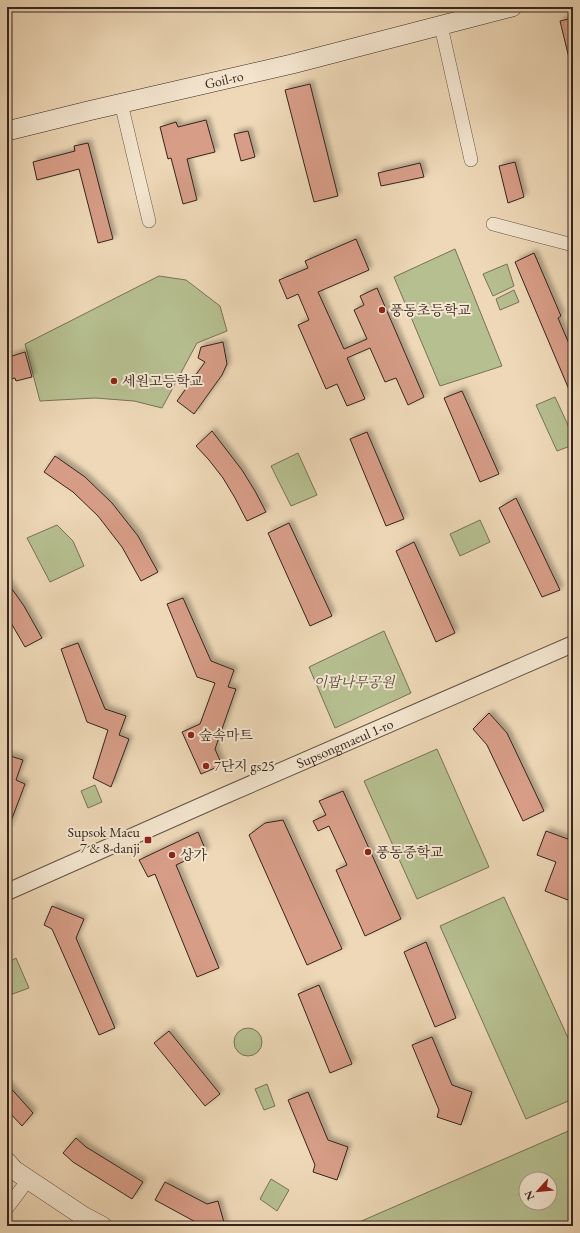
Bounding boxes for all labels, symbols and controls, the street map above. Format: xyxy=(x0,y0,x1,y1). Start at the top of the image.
street label: Goil-ro xyxy=(203,66,245,93)
place label: 풍동초등학교 xyxy=(390,301,472,319)
marker: 풍동초등학교 xyxy=(377,305,387,315)
place label: 세원고등학교 xyxy=(122,372,204,390)
marker: 세원고등학교 xyxy=(109,376,119,386)
park label: 이팝나무공원 xyxy=(313,673,396,691)
street label: Supsongmaeul 1-ro xyxy=(293,714,396,772)
place label: 숲속마트 xyxy=(199,726,254,744)
marker: 숲속마트 xyxy=(186,730,196,740)
place label: 7단지 gs25 xyxy=(214,757,275,775)
marker: 7단지 gs25 xyxy=(201,761,211,771)
place label: Supsok Maeu 7 & 8-danji xyxy=(67,823,141,857)
marker: Supsok Maeu 7 & 8-danji xyxy=(143,835,153,845)
place label: 풍동중학교 xyxy=(376,843,444,861)
place label: 상가 xyxy=(180,846,208,864)
marker: 풍동중학교 xyxy=(363,847,373,857)
marker: 상가 xyxy=(167,850,177,860)
north arrow xyxy=(518,1171,558,1211)
text: N xyxy=(521,1188,537,1203)

